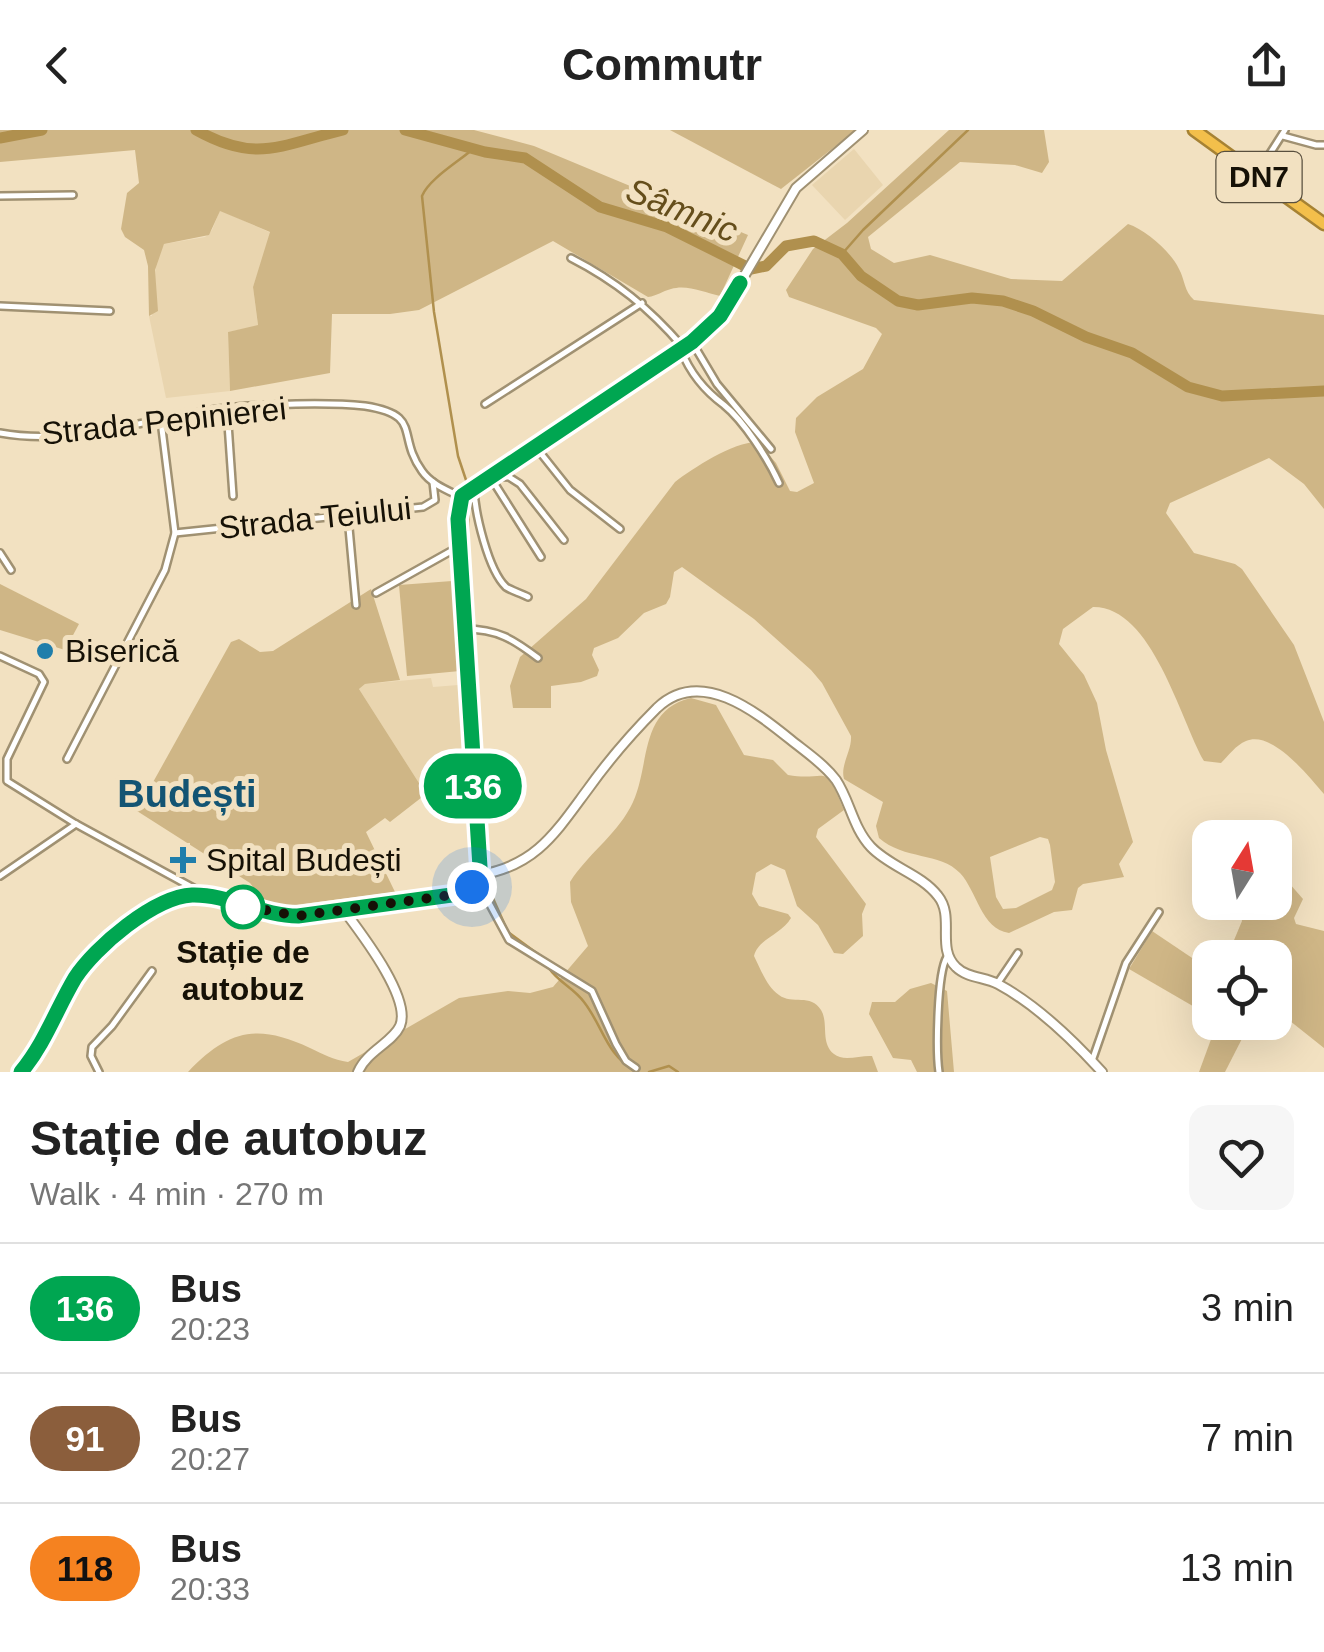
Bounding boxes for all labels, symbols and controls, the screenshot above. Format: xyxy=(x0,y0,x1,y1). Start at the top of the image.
icon: back xyxy=(30,38,85,93)
icon: share xyxy=(1239,38,1294,93)
text: Commutr xyxy=(562,39,762,90)
road number: DN7 xyxy=(1216,152,1302,202)
water label: Sâmnic xyxy=(621,170,744,250)
street label: Strada Pepinierei xyxy=(40,390,288,452)
street label: Strada Teiului xyxy=(217,490,413,546)
place label: Biserică xyxy=(65,633,179,669)
marker: Biserică xyxy=(34,640,56,662)
line badge: 136 xyxy=(416,754,530,818)
text: 136 xyxy=(444,767,502,806)
district label: Budești xyxy=(117,773,257,816)
north arrow xyxy=(1192,820,1292,920)
map controls xyxy=(1192,820,1292,1040)
place label: Spital Budești xyxy=(206,842,402,878)
marker: Spital Budești xyxy=(170,847,196,873)
your location xyxy=(447,862,497,912)
marker: Stație de autobuz xyxy=(222,886,264,928)
place label: Stație de autobuz xyxy=(176,934,310,1007)
button: locate xyxy=(1192,940,1292,1040)
button: heart xyxy=(1189,1105,1294,1210)
text: Stație de autobuz xyxy=(30,1112,427,1165)
text: Walk · 4 min · 270 m xyxy=(30,1176,324,1212)
text: Bus xyxy=(170,1268,242,1310)
text: 3 min xyxy=(1201,1287,1294,1329)
text: 136 xyxy=(56,1289,114,1328)
text: 20:23 xyxy=(170,1311,250,1347)
text: Bus xyxy=(170,1398,242,1440)
text: 7 min xyxy=(1201,1417,1294,1459)
text: 91 xyxy=(66,1419,104,1458)
text: 20:27 xyxy=(170,1441,250,1477)
text: Bus xyxy=(170,1528,242,1570)
text: 13 min xyxy=(1180,1547,1294,1589)
text: 118 xyxy=(57,1549,113,1588)
text: 20:33 xyxy=(170,1571,250,1607)

